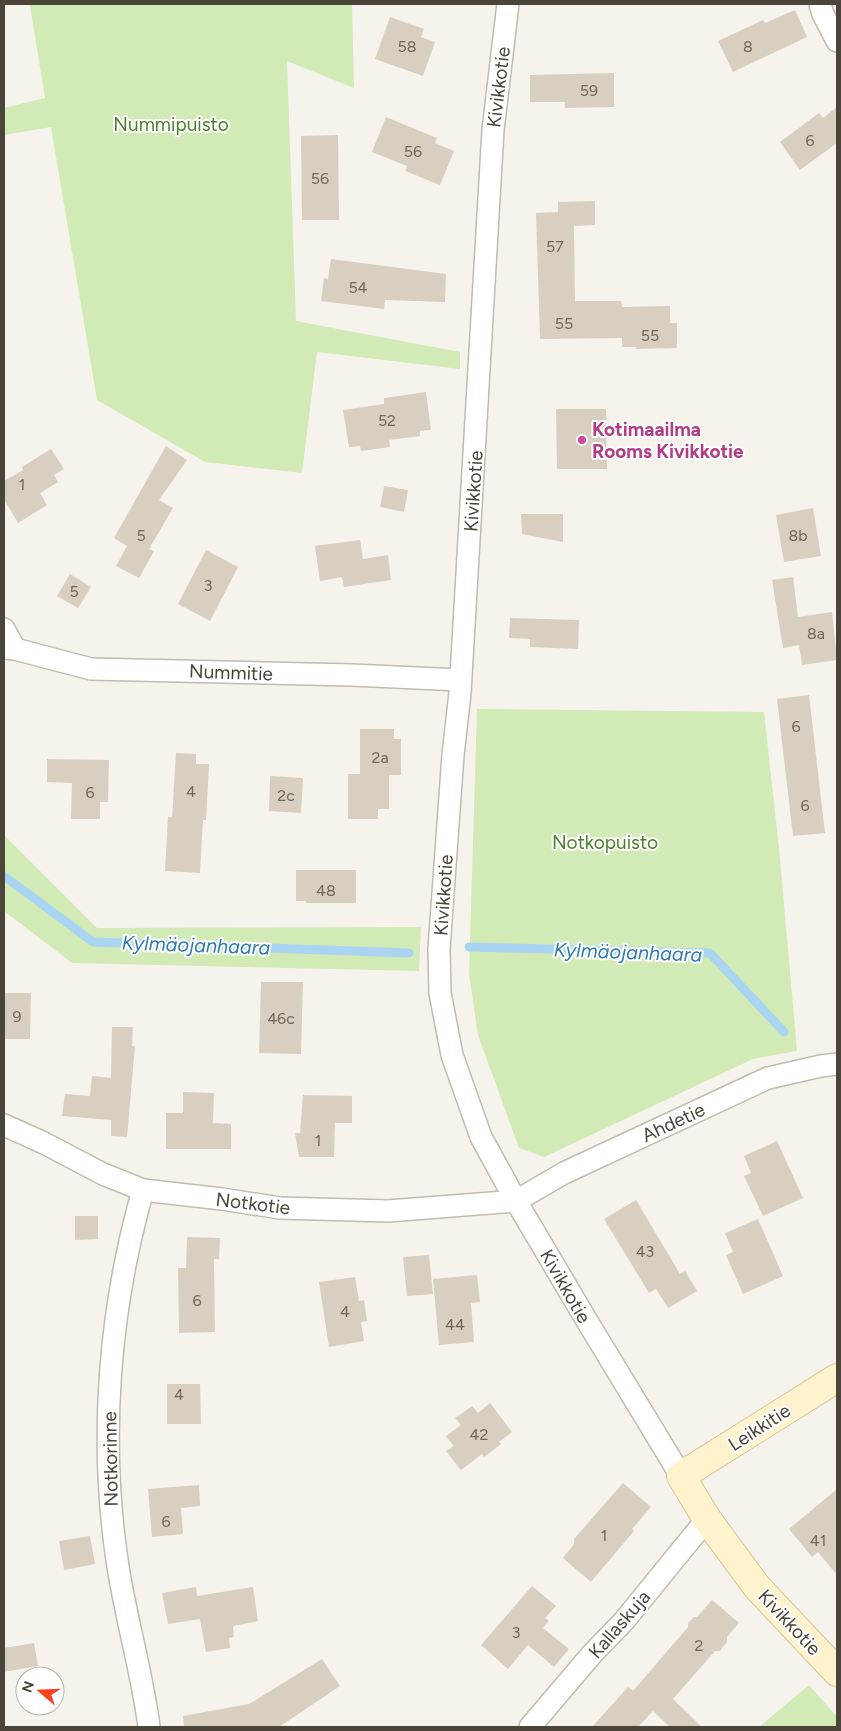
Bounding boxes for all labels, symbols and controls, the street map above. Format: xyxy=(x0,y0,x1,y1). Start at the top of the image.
house number: 58 xyxy=(397,37,417,56)
house number: 8 xyxy=(743,37,753,56)
street label: Kivikkotie xyxy=(482,45,515,129)
house number: 59 xyxy=(580,81,598,100)
park label: Nummipuisto xyxy=(113,113,229,136)
house number: 6 xyxy=(805,131,815,150)
house number: 56 xyxy=(404,142,422,161)
house number: 56 xyxy=(311,169,329,188)
house number: 57 xyxy=(546,237,564,256)
house number: 54 xyxy=(348,278,368,297)
house number: 55 xyxy=(555,314,573,333)
house number: 55 xyxy=(641,326,659,345)
house number: 52 xyxy=(378,411,396,430)
place label: Kotimaailma Rooms Kivikkotie xyxy=(592,418,744,463)
marker: Kotimaailma Rooms Kivikkotie xyxy=(576,434,588,446)
street label: Kivikkotie xyxy=(459,450,488,532)
house number: 1 xyxy=(19,475,25,494)
house number: 5 xyxy=(136,526,146,545)
house number: 8b xyxy=(788,526,808,545)
house number: 3 xyxy=(204,576,212,595)
house number: 5 xyxy=(69,582,79,601)
house number: 8a xyxy=(807,624,825,643)
street label: Nummitie xyxy=(189,660,273,685)
house number: 6 xyxy=(791,717,801,736)
house number: 2a xyxy=(371,748,389,767)
house number: 4 xyxy=(186,782,196,801)
house number: 6 xyxy=(85,783,95,802)
house number: 2c xyxy=(277,786,295,805)
house number: 6 xyxy=(800,796,810,815)
park label: Notkopuisto xyxy=(552,831,658,854)
street label: Kivikkotie xyxy=(429,854,458,936)
house number: 48 xyxy=(316,881,336,900)
water label: Kylmäojanhaara xyxy=(121,930,271,960)
water label: Kylmäojanhaara xyxy=(553,937,703,967)
house number: 9 xyxy=(12,1007,22,1026)
house number: 46c xyxy=(267,1009,295,1028)
street label: Ahdetie xyxy=(638,1098,708,1147)
house number: 1 xyxy=(315,1131,321,1150)
street label: Notkotie xyxy=(214,1188,292,1219)
house number: 43 xyxy=(636,1242,654,1261)
street label: Kivikkotie xyxy=(535,1245,596,1327)
house number: 6 xyxy=(192,1291,202,1310)
house number: 4 xyxy=(340,1302,350,1321)
house number: 44 xyxy=(445,1315,465,1334)
house number: 4 xyxy=(174,1385,184,1404)
street label: Leikkitie xyxy=(724,1399,795,1456)
street label: Notkorinne xyxy=(98,1411,123,1507)
house number: 42 xyxy=(470,1425,488,1444)
house number: 6 xyxy=(161,1512,171,1531)
house number: 1 xyxy=(601,1526,607,1545)
house number: 41 xyxy=(810,1531,826,1550)
street label: Kivikkotie xyxy=(753,1585,826,1660)
street label: Kallaskuja xyxy=(584,1586,655,1663)
house number: 3 xyxy=(512,1623,520,1642)
house number: 2 xyxy=(695,1636,703,1655)
north arrow xyxy=(15,1666,65,1716)
text: N xyxy=(18,1679,38,1695)

